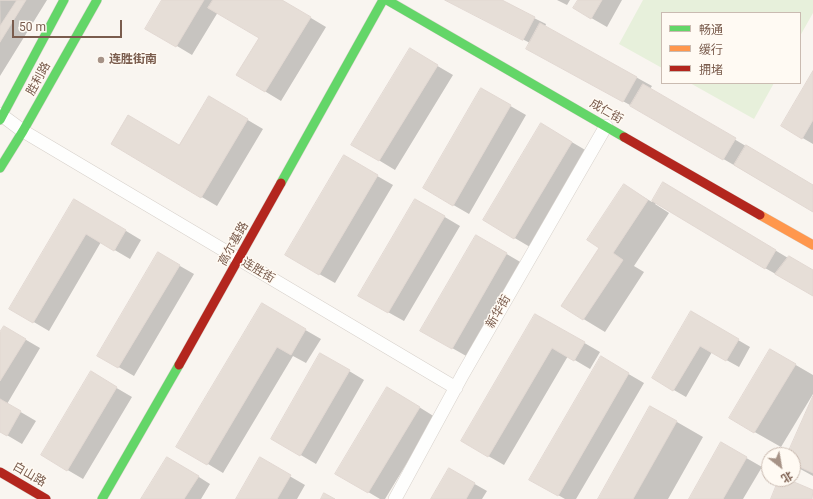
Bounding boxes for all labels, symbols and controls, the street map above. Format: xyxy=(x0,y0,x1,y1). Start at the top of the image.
scale bar xyxy=(14,12,124,38)
legend xyxy=(661,12,801,84)
text: 50 m xyxy=(19,20,46,34)
text: 畅通 xyxy=(699,23,723,37)
text: 缓行 xyxy=(699,43,723,57)
place label: 连胜街南 xyxy=(109,53,157,67)
marker: 连胜街南 xyxy=(96,55,106,65)
street label: 胜利路 xyxy=(24,60,54,98)
text: 拥堵 xyxy=(699,63,723,77)
street label: 成仁街 xyxy=(587,97,625,127)
street label: 高尔基路 xyxy=(216,220,252,268)
street label: 连胜街 xyxy=(239,256,277,286)
street label: 新华街 xyxy=(484,293,514,331)
north arrow xyxy=(761,447,801,487)
street label: 白山路 xyxy=(10,460,48,490)
text: 北 xyxy=(779,468,795,485)

